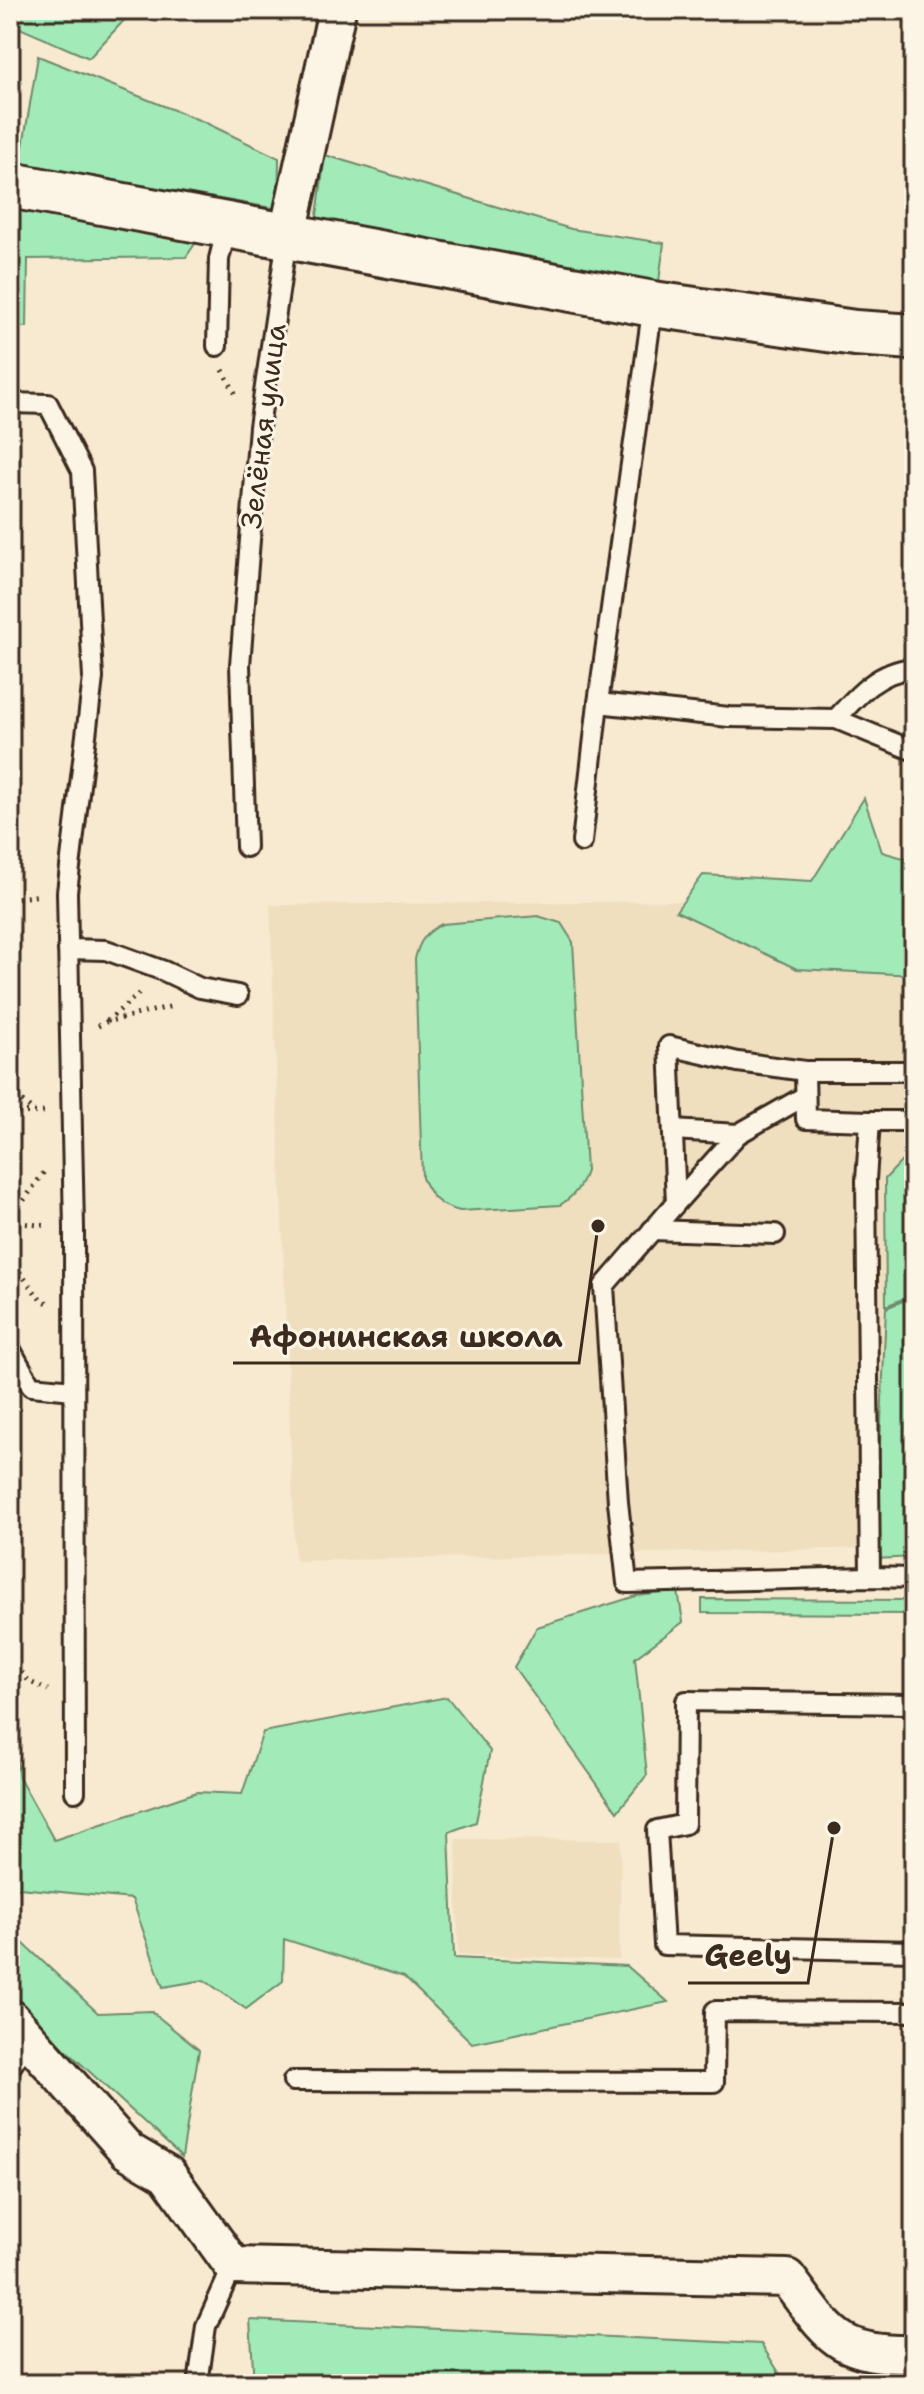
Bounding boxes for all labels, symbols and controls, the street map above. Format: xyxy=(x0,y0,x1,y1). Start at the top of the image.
street label: Зелёная улица xyxy=(232,321,294,531)
callout: Афонинская школа xyxy=(233,1309,579,1363)
text: Афонинская школа xyxy=(249,1316,563,1357)
callout: Geely xyxy=(688,1929,808,1983)
text: Geely xyxy=(704,1935,792,1976)

